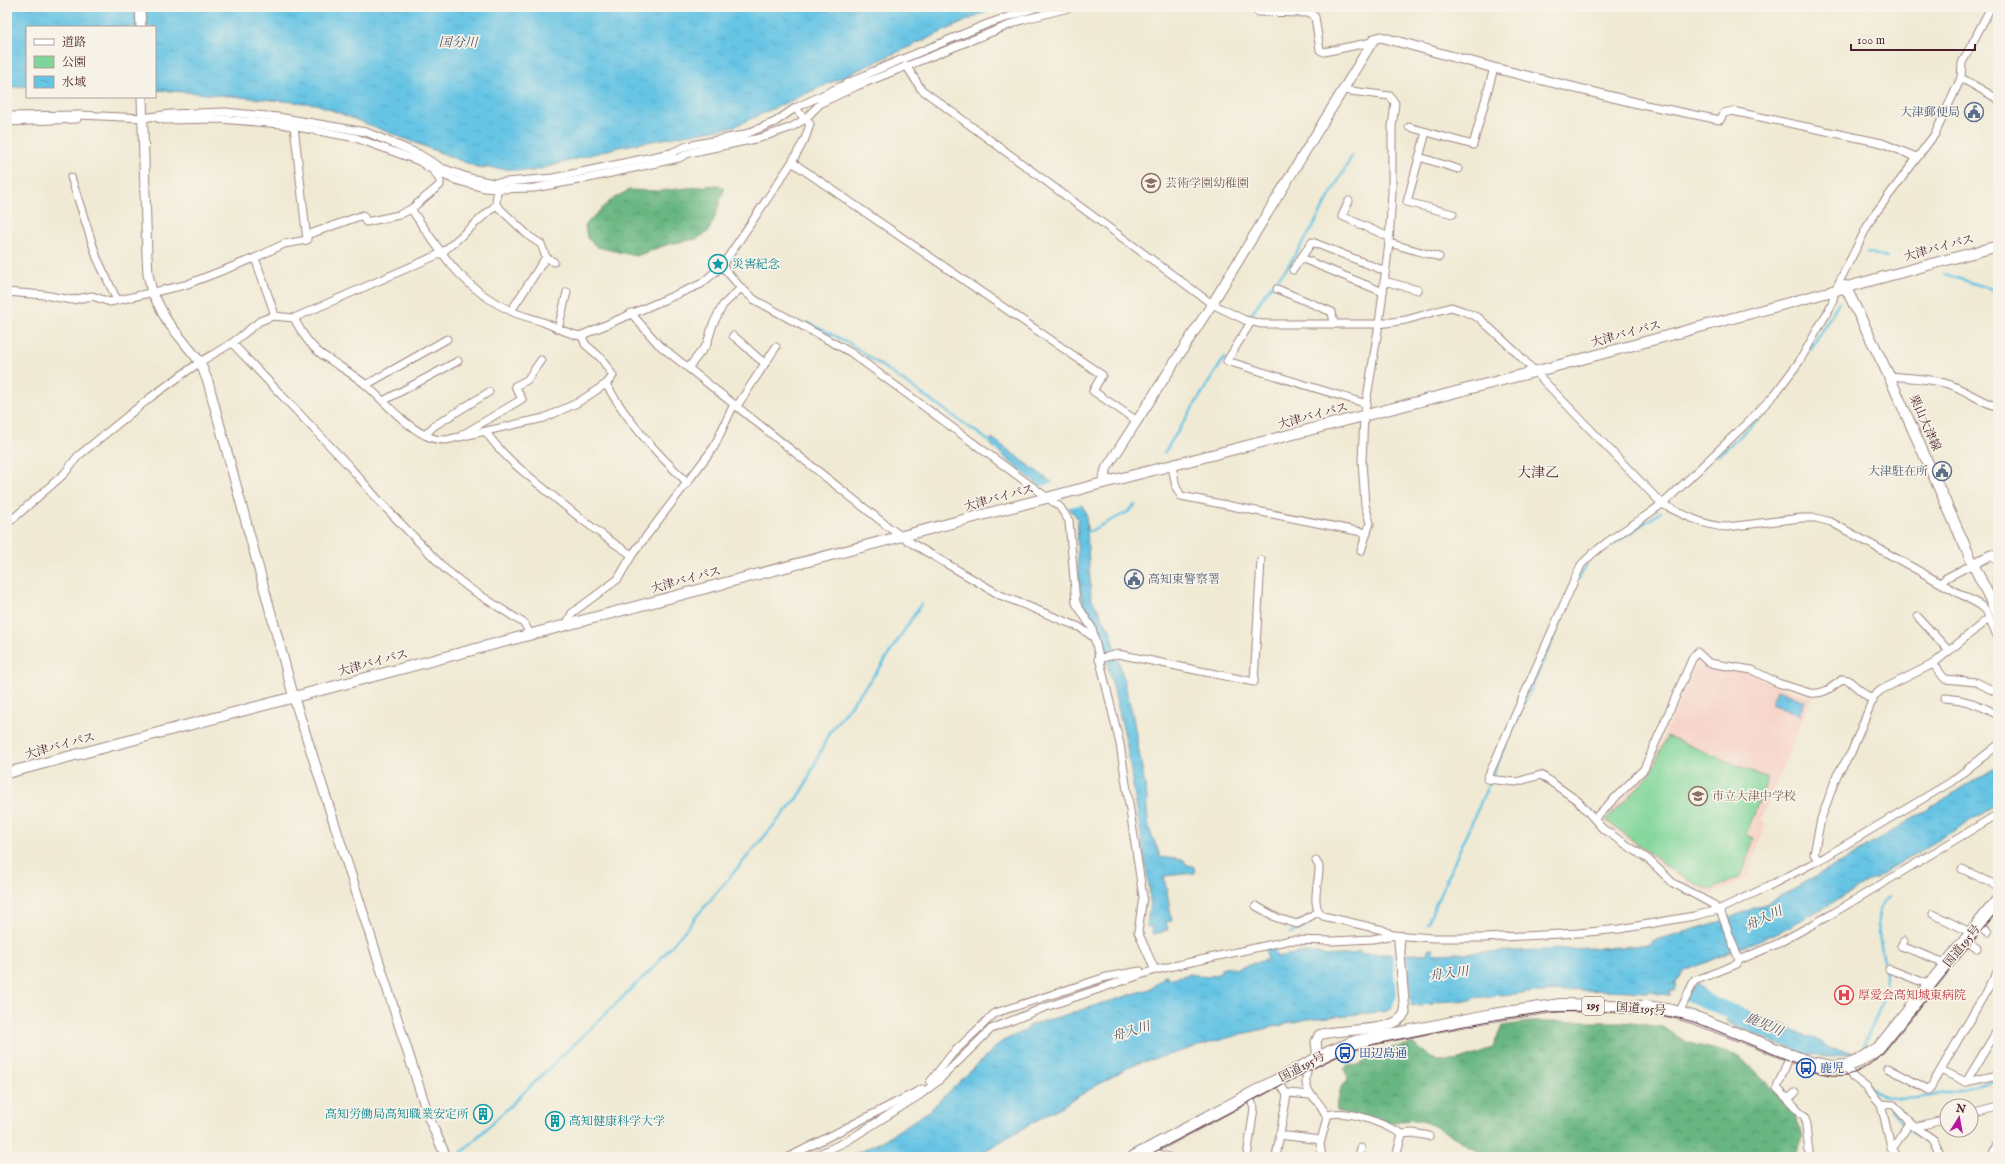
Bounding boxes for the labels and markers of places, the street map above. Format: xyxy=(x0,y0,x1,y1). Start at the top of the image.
public building icon: 大津郵便局 xyxy=(1963,101,1985,123)
place label: 大津郵便局 xyxy=(1900,105,1960,120)
school or university icon: 芸術学園幼稚園 xyxy=(1140,172,1162,194)
place label: 芸術学園幼稚園 xyxy=(1165,176,1249,191)
place icon: 災害紀念 xyxy=(707,253,729,275)
place label: 災害紀念 xyxy=(732,257,780,272)
public building icon: 大津駐在所 xyxy=(1931,460,1953,482)
place label: 大津駐在所 xyxy=(1868,464,1928,479)
public building icon: 高知東警察署 xyxy=(1123,568,1145,590)
place label: 高知東警察署 xyxy=(1148,572,1220,587)
school or university icon: 市立大津中学校 xyxy=(1687,785,1709,807)
place label: 市立大津中学校 xyxy=(1712,789,1796,804)
hospital icon: 厚愛会高知城東病院 xyxy=(1833,984,1855,1006)
place label: 厚愛会高知城東病院 xyxy=(1858,988,1966,1003)
bus stop icon: 田辺島通 xyxy=(1334,1042,1356,1064)
place label: 田辺島通 xyxy=(1359,1046,1407,1061)
bus stop icon: 鹿児 xyxy=(1795,1057,1817,1079)
place label: 鹿児 xyxy=(1820,1061,1844,1076)
building icon: 高知労働局高知職業安定所 xyxy=(472,1103,494,1125)
place label: 高知労働局高知職業安定所 xyxy=(325,1107,469,1122)
building icon: 高知健康科学大学 xyxy=(544,1110,566,1132)
place label: 高知健康科学大学 xyxy=(569,1114,665,1129)

